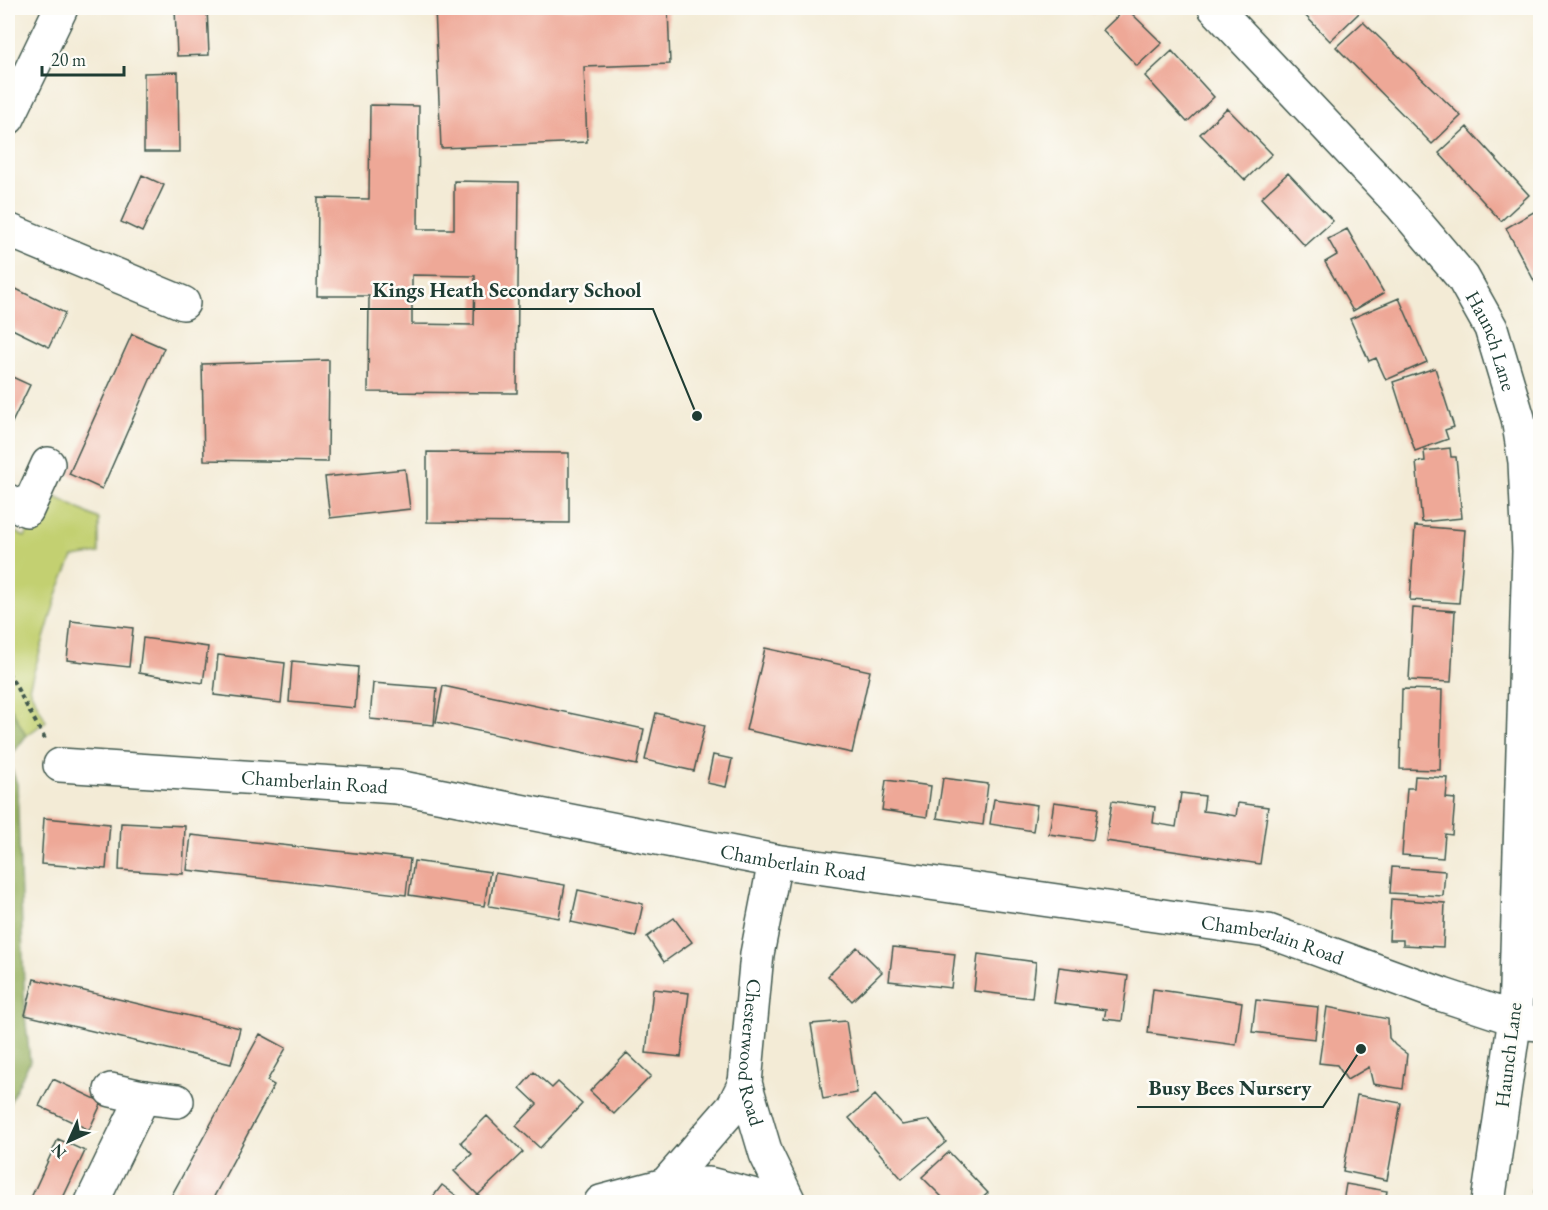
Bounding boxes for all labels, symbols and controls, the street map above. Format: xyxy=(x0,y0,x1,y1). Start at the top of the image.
scale bar xyxy=(42,39,124,77)
text: 20 m xyxy=(51,48,86,71)
callout: Kings Heath Secondary School xyxy=(360,270,653,309)
text: Kings Heath Secondary School xyxy=(372,276,642,303)
street label: Haunch Lane xyxy=(1460,286,1522,394)
street label: Chamberlain Road xyxy=(240,764,390,799)
street label: Chamberlain Road xyxy=(718,838,868,887)
street label: Chamberlain Road xyxy=(1199,909,1348,971)
street label: Chesterwood Road xyxy=(732,978,770,1130)
street label: Haunch Lane xyxy=(1489,1001,1527,1109)
callout: Busy Bees Nursery xyxy=(1137,1068,1323,1107)
text: Busy Bees Nursery xyxy=(1149,1074,1312,1101)
north arrow xyxy=(39,1111,99,1171)
text: N xyxy=(47,1139,71,1163)

